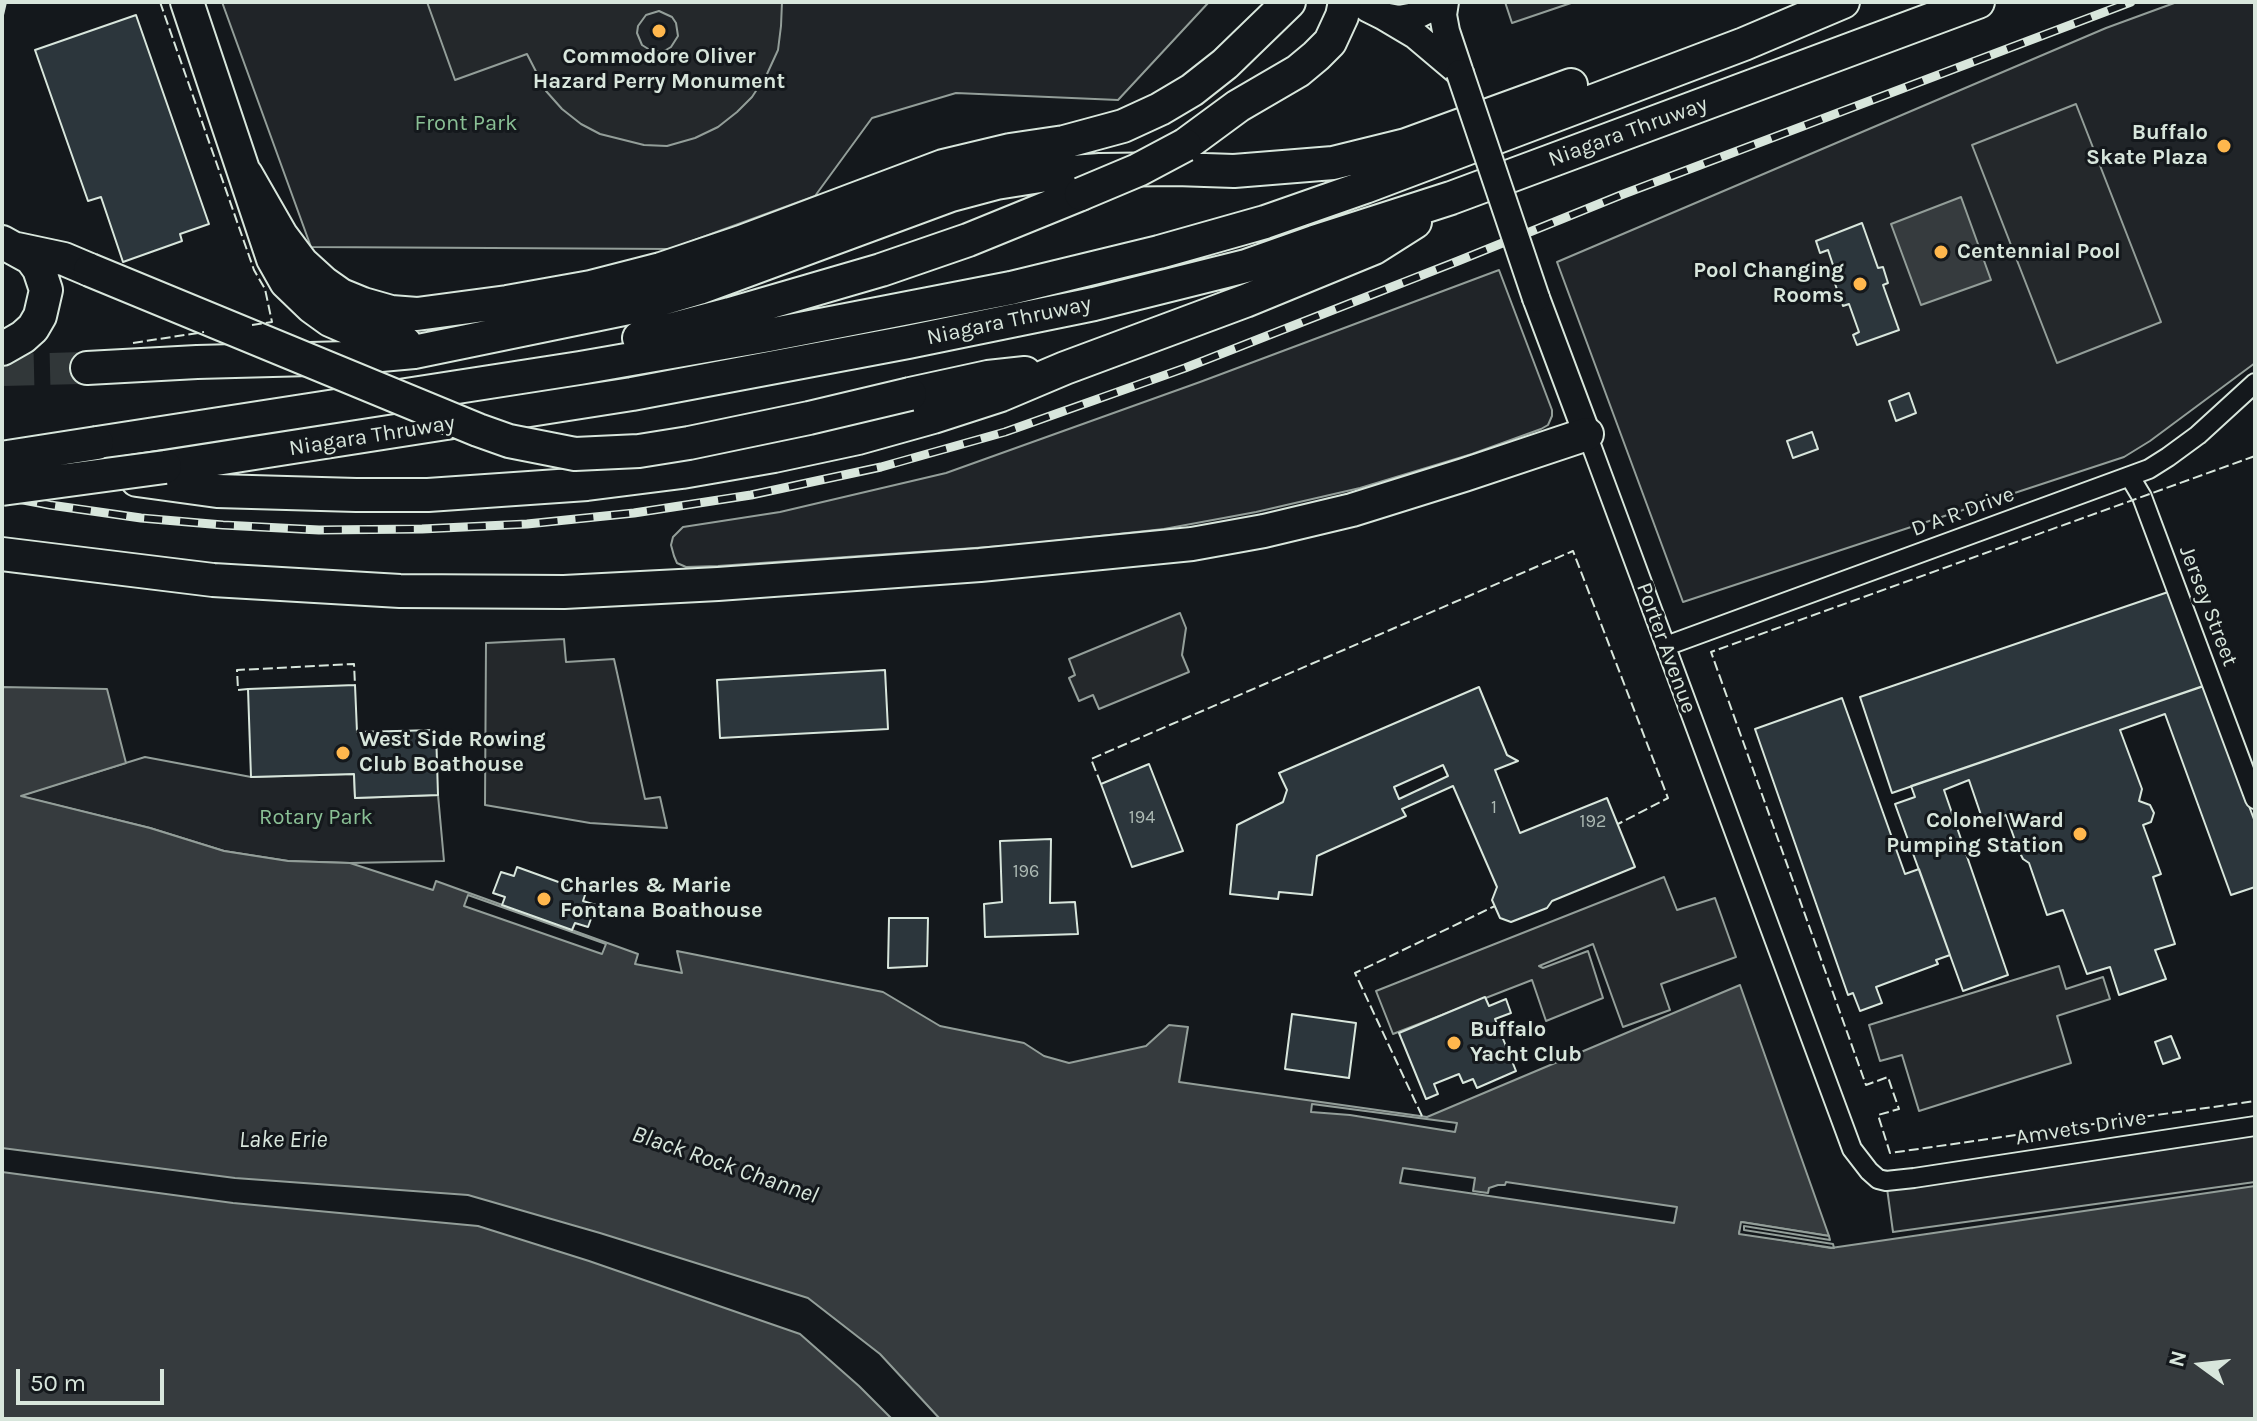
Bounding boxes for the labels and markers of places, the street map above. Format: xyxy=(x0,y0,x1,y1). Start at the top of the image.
marker: Commodore Oliver Hazard Perry Monument xyxy=(650,22,668,40)
place label: Commodore Oliver Hazard Perry Monument xyxy=(533,44,785,96)
place label: Buffalo Skate Plaza xyxy=(2086,120,2208,172)
marker: Buffalo Skate Plaza xyxy=(2215,137,2233,155)
place label: Centennial Pool xyxy=(1957,239,2121,265)
marker: Centennial Pool xyxy=(1932,243,1950,261)
place label: Pool Changing Rooms xyxy=(1693,258,1844,310)
marker: Pool Changing Rooms xyxy=(1851,275,1869,293)
place label: West Side Rowing Club Boathouse xyxy=(359,727,545,778)
marker: West Side Rowing Club Boathouse xyxy=(334,744,352,762)
place label: Colonel Ward Pumping Station xyxy=(1886,808,2064,860)
marker: Colonel Ward Pumping Station xyxy=(2071,825,2089,843)
place label: Charles & Marie Fontana Boathouse xyxy=(560,873,763,924)
marker: Charles & Marie Fontana Boathouse xyxy=(535,890,553,908)
place label: Buffalo Yacht Club xyxy=(1470,1017,1582,1068)
marker: Buffalo Yacht Club xyxy=(1445,1034,1463,1052)

